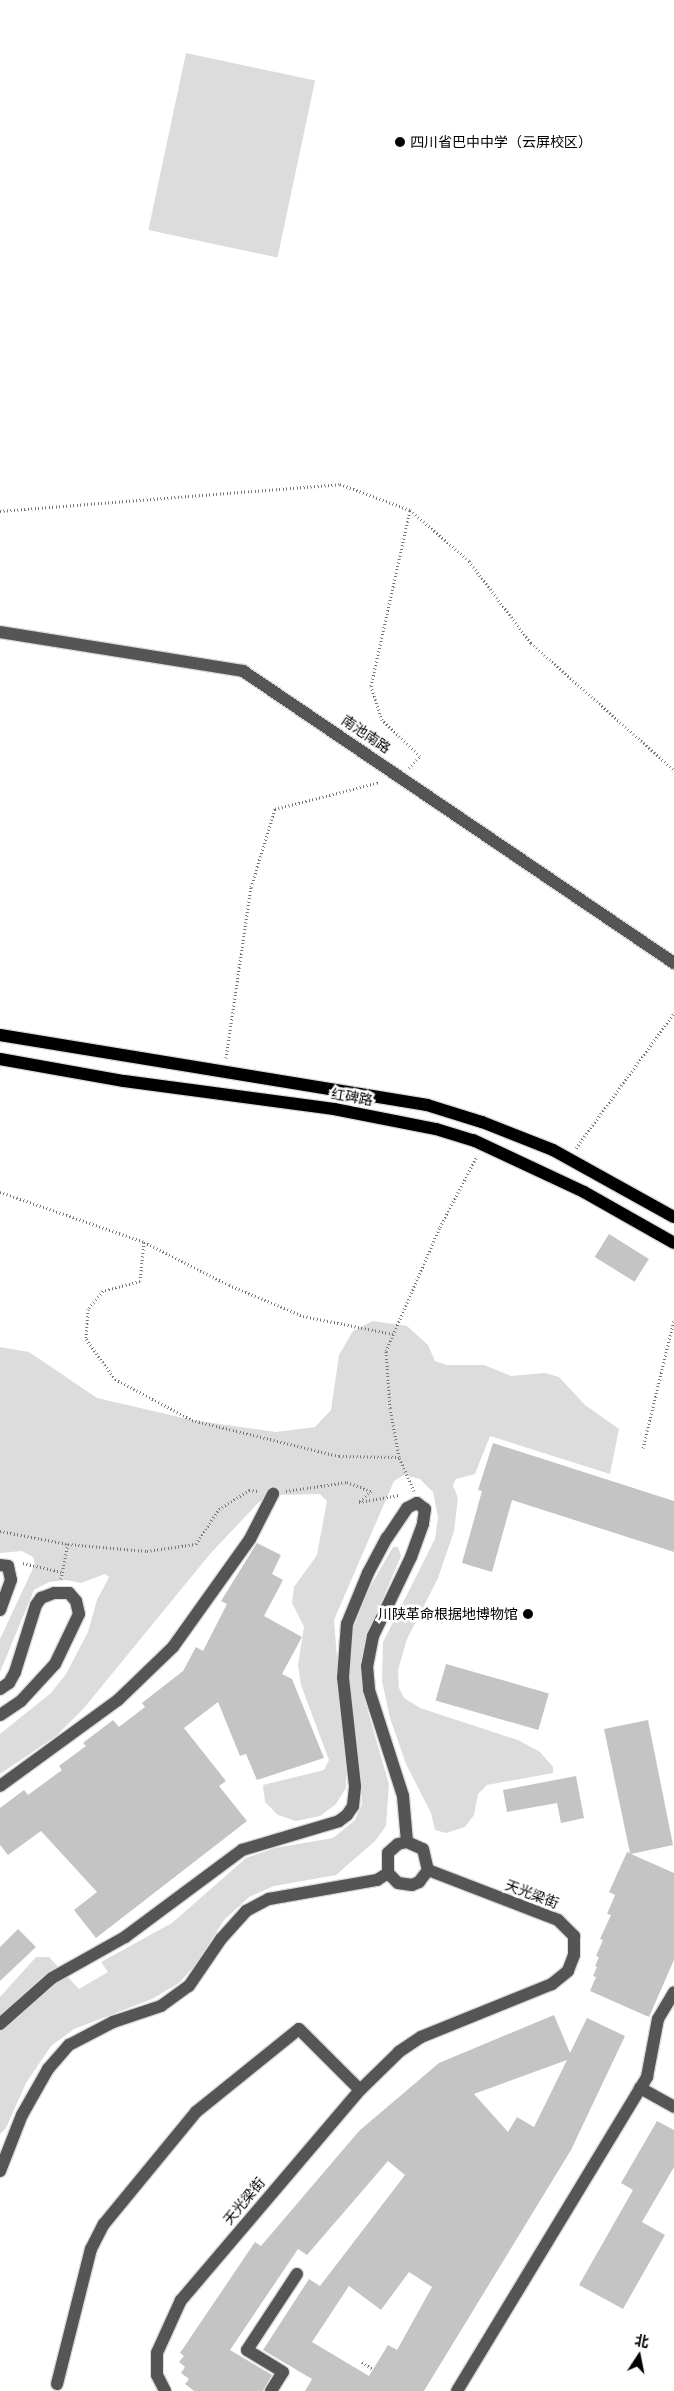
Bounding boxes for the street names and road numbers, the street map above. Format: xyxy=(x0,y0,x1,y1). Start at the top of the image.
street label: 南池南路 xyxy=(338,711,394,757)
street label: 红碑路 xyxy=(330,1085,374,1109)
street label: 天光梁街 xyxy=(503,1876,561,1912)
street label: 天光梁街 xyxy=(220,2174,268,2228)

